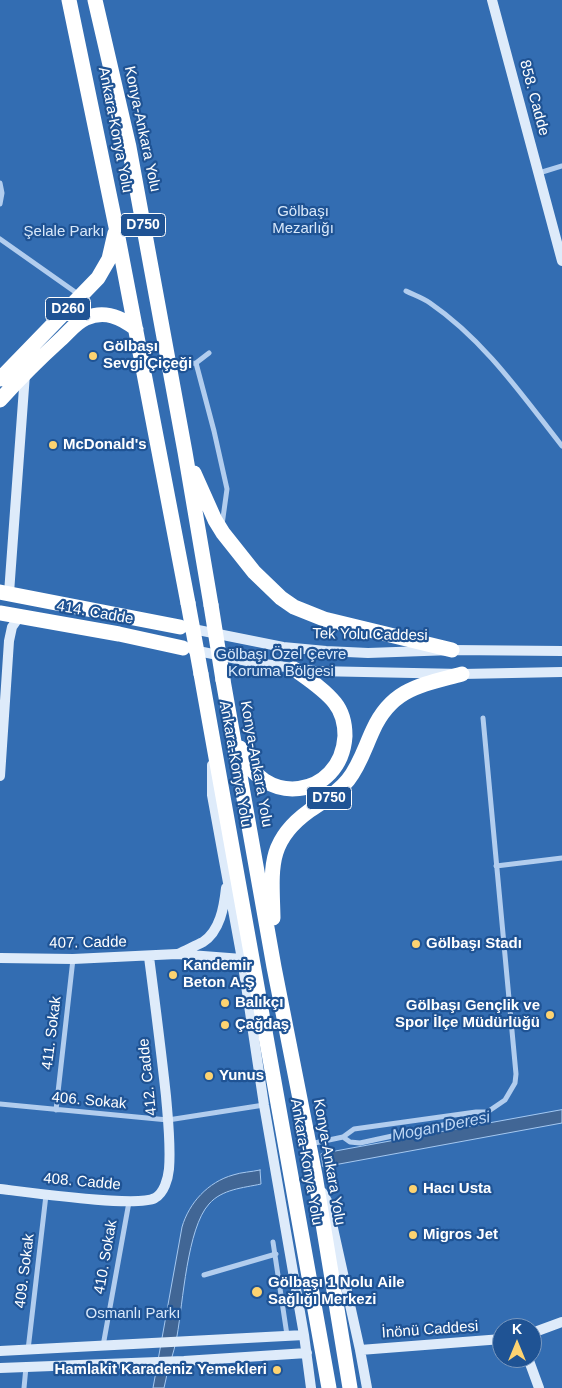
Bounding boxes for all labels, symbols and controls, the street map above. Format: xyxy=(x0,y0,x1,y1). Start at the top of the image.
street label: 858. Cadde xyxy=(515,58,553,138)
street label: Konya-Ankara Yolu xyxy=(120,65,164,193)
street label: Ankara-Konya Yolu xyxy=(94,66,136,194)
park label: Gölbaşı Mezarlığı xyxy=(272,203,334,238)
road number: D750 xyxy=(120,214,166,236)
park label: Şelale Parkı xyxy=(24,223,104,241)
road number: D260 xyxy=(46,298,90,320)
place label: Gölbaşı Sevgi Çiçeği xyxy=(103,338,192,373)
marker: Gölbaşı Sevgi Çiçeği xyxy=(87,350,99,362)
place label: McDonald's xyxy=(63,436,147,454)
marker: McDonald's xyxy=(47,439,59,451)
street label: 414. Cadde xyxy=(55,597,135,629)
street label: Tek Yolu Caddesi xyxy=(312,625,428,645)
park label: Gölbaşı Özel Çevre Koruma Bölgesi xyxy=(216,646,346,681)
street label: Ankara-Konya Yolu xyxy=(215,699,255,829)
street label: Konya-Ankara Yolu xyxy=(236,699,276,829)
road number: D750 xyxy=(306,786,352,810)
street label: 407. Cadde xyxy=(49,933,127,953)
place label: Gölbaşı Stadı xyxy=(426,935,522,953)
marker: Gölbaşı Stadı xyxy=(410,938,422,950)
place label: Kandemir Beton A.Ş xyxy=(183,957,255,992)
marker: Kandemir Beton A.Ş xyxy=(167,969,179,981)
place label: Balıkçı xyxy=(235,994,283,1012)
street label: 411. Sokak xyxy=(39,995,65,1071)
marker: Balıkçı xyxy=(219,997,231,1009)
place label: Gölbaşı Gençlik ve Spor İlçe Müdürlüğü xyxy=(395,997,540,1032)
marker: Gölbaşı Gençlik ve Spor İlçe Müdürlüğü xyxy=(544,1009,556,1021)
place label: Çağdaş xyxy=(235,1016,289,1034)
marker: Çağdaş xyxy=(219,1019,231,1031)
street label: 412. Cadde xyxy=(135,1037,161,1117)
place label: Yunus xyxy=(219,1067,264,1085)
marker: Yunus xyxy=(203,1070,215,1082)
street label: 406. Sokak xyxy=(51,1089,127,1113)
street label: Ankara-Konya Yolu xyxy=(286,1097,326,1227)
street label: Konya-Ankara Yolu xyxy=(309,1097,349,1227)
water label: Mogan Deresi xyxy=(390,1108,492,1146)
street label: 408. Cadde xyxy=(43,1170,121,1194)
place label: Hacı Usta xyxy=(423,1180,491,1198)
marker: Hacı Usta xyxy=(407,1183,419,1195)
street label: 410. Sokak xyxy=(91,1218,121,1296)
place label: Migros Jet xyxy=(423,1226,498,1244)
marker: Migros Jet xyxy=(407,1229,419,1241)
street label: 409. Sokak xyxy=(11,1233,39,1309)
place label: Gölbaşı 1 Nolu Aile Sağlığı Merkezi xyxy=(268,1274,405,1309)
marker: Gölbaşı 1 Nolu Aile Sağlığı Merkezi xyxy=(250,1285,264,1299)
park label: Osmanlı Parkı xyxy=(85,1305,181,1323)
street label: İnönü Caddesi xyxy=(381,1318,479,1342)
north arrow xyxy=(492,1318,542,1368)
text: K xyxy=(512,1321,522,1337)
place label: Hamlakit Karadeniz Yemekleri xyxy=(54,1361,267,1379)
marker: Hamlakit Karadeniz Yemekleri xyxy=(271,1364,283,1376)

